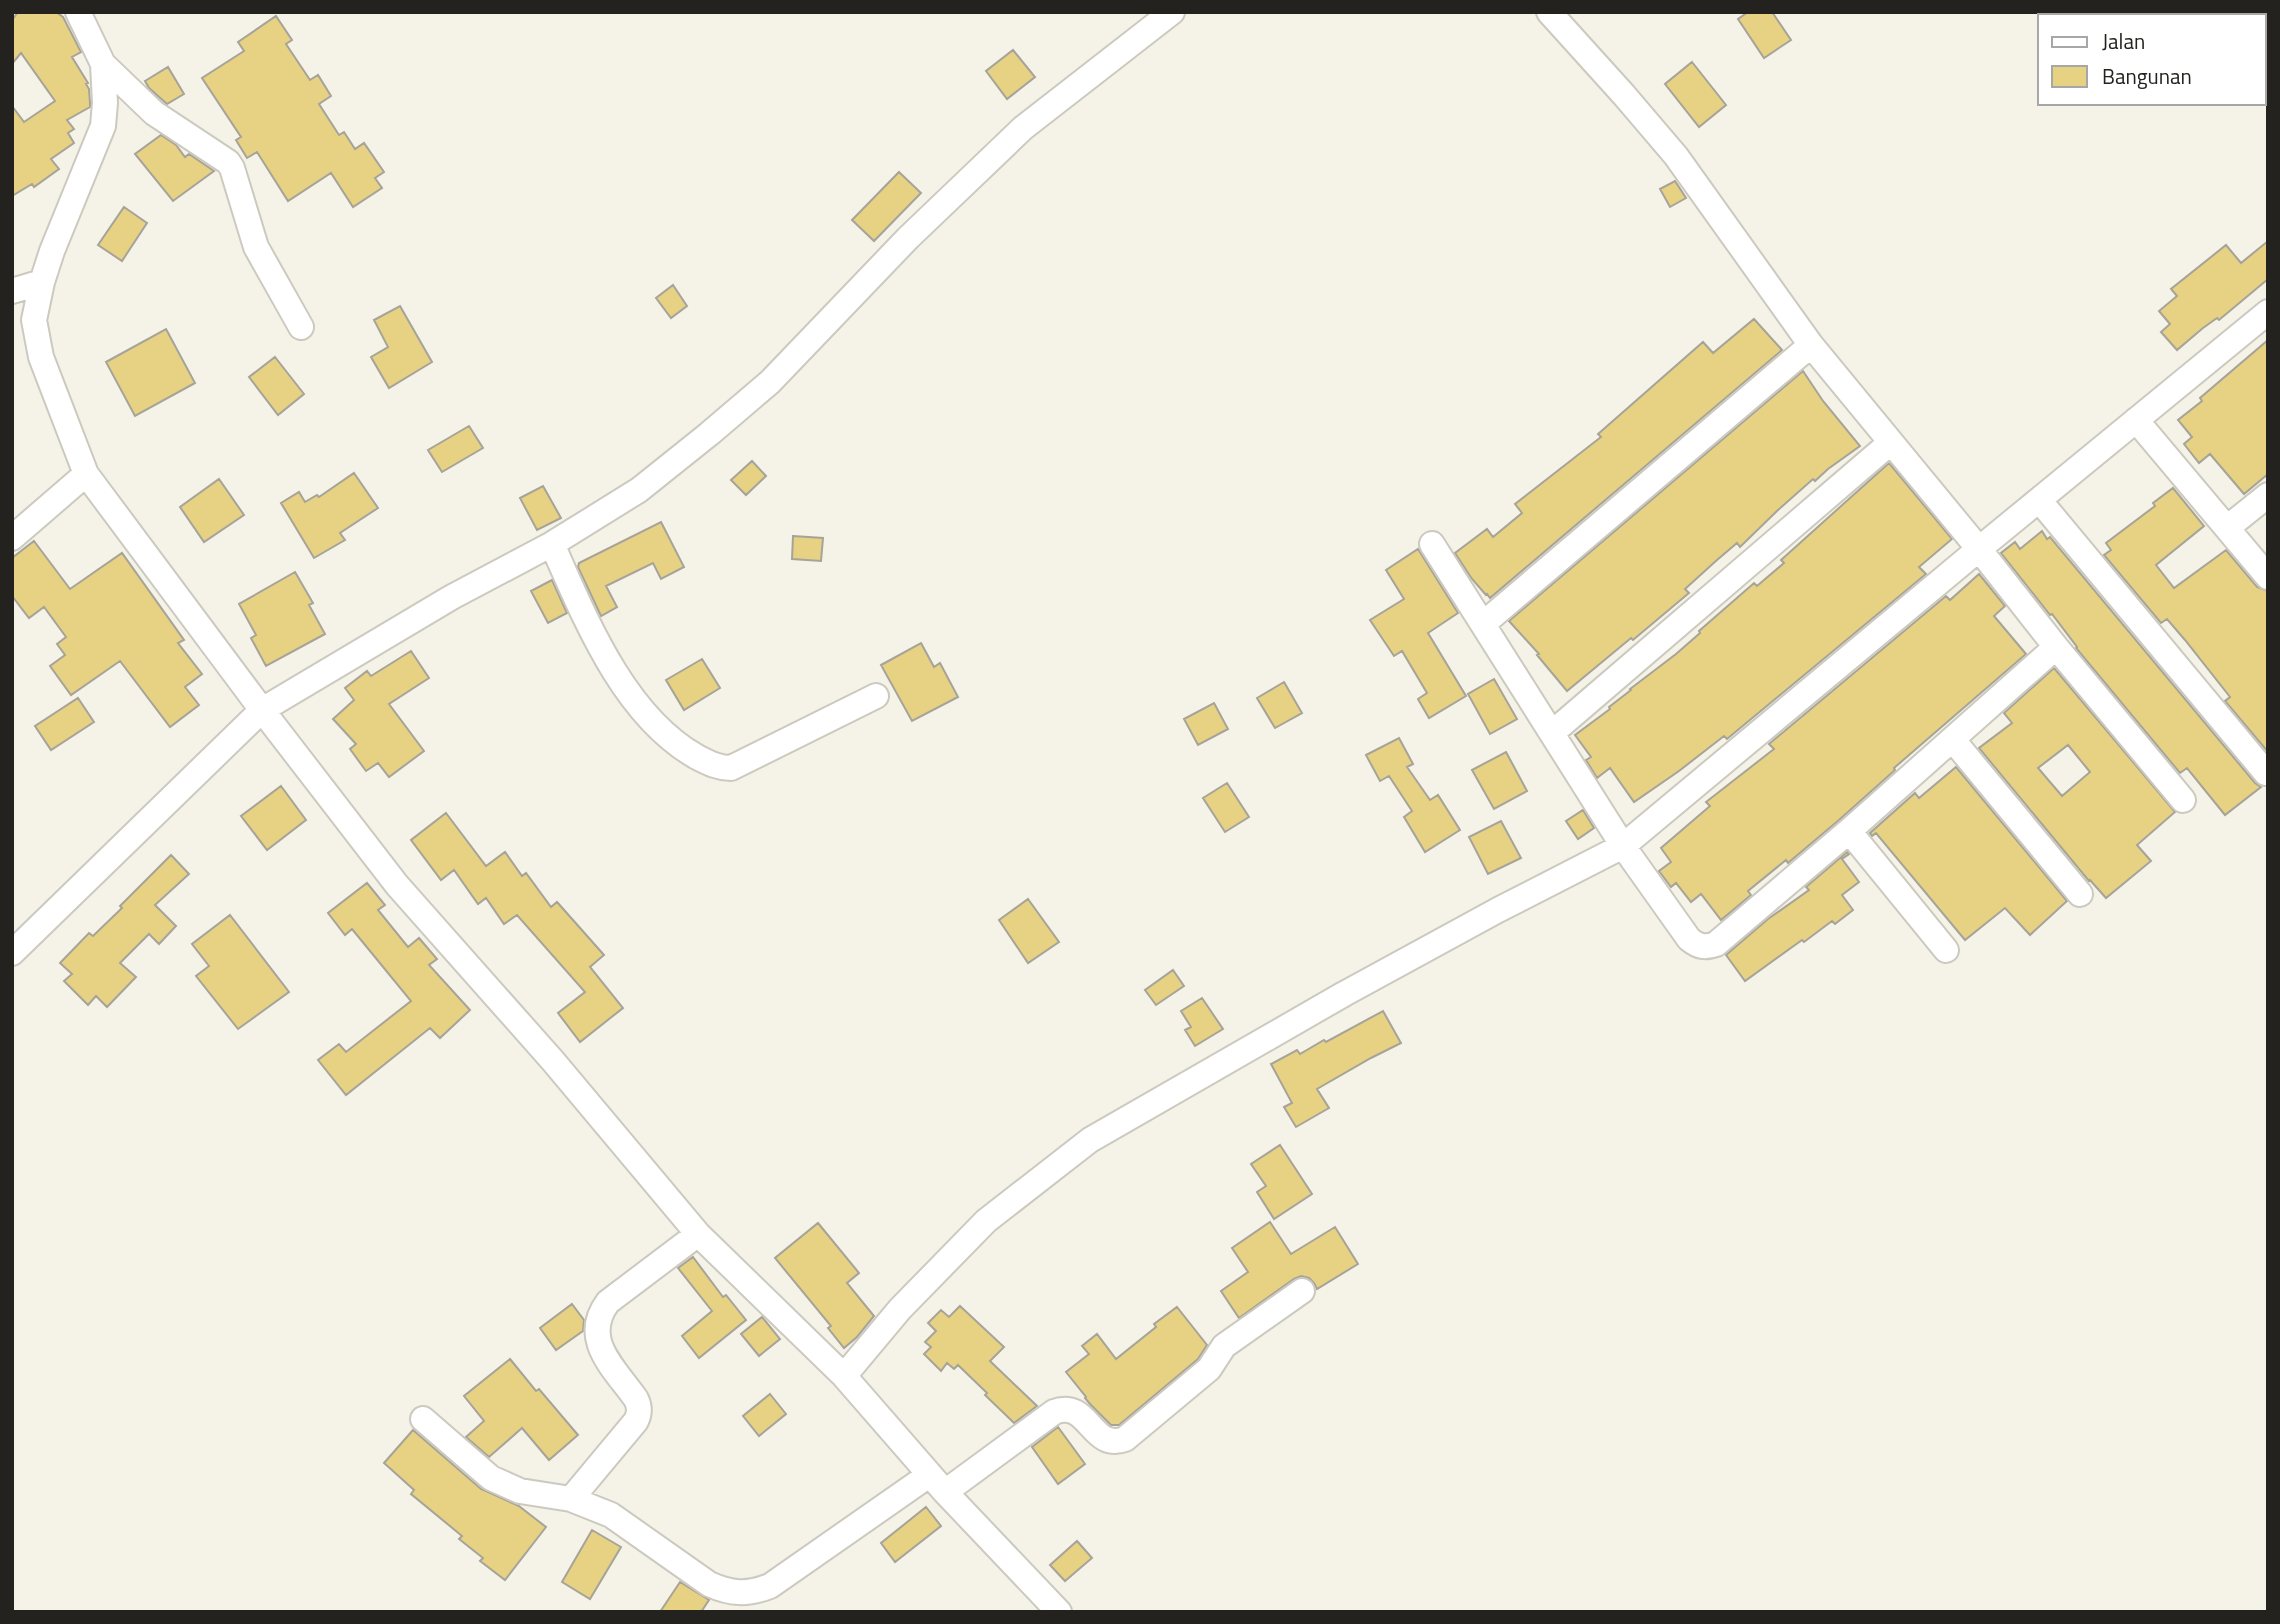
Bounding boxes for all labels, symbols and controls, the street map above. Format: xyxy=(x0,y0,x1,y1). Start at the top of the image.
legend xyxy=(2038,14,2266,105)
text: Jalan xyxy=(2102,25,2145,57)
text: Bangunan xyxy=(2102,60,2192,92)

